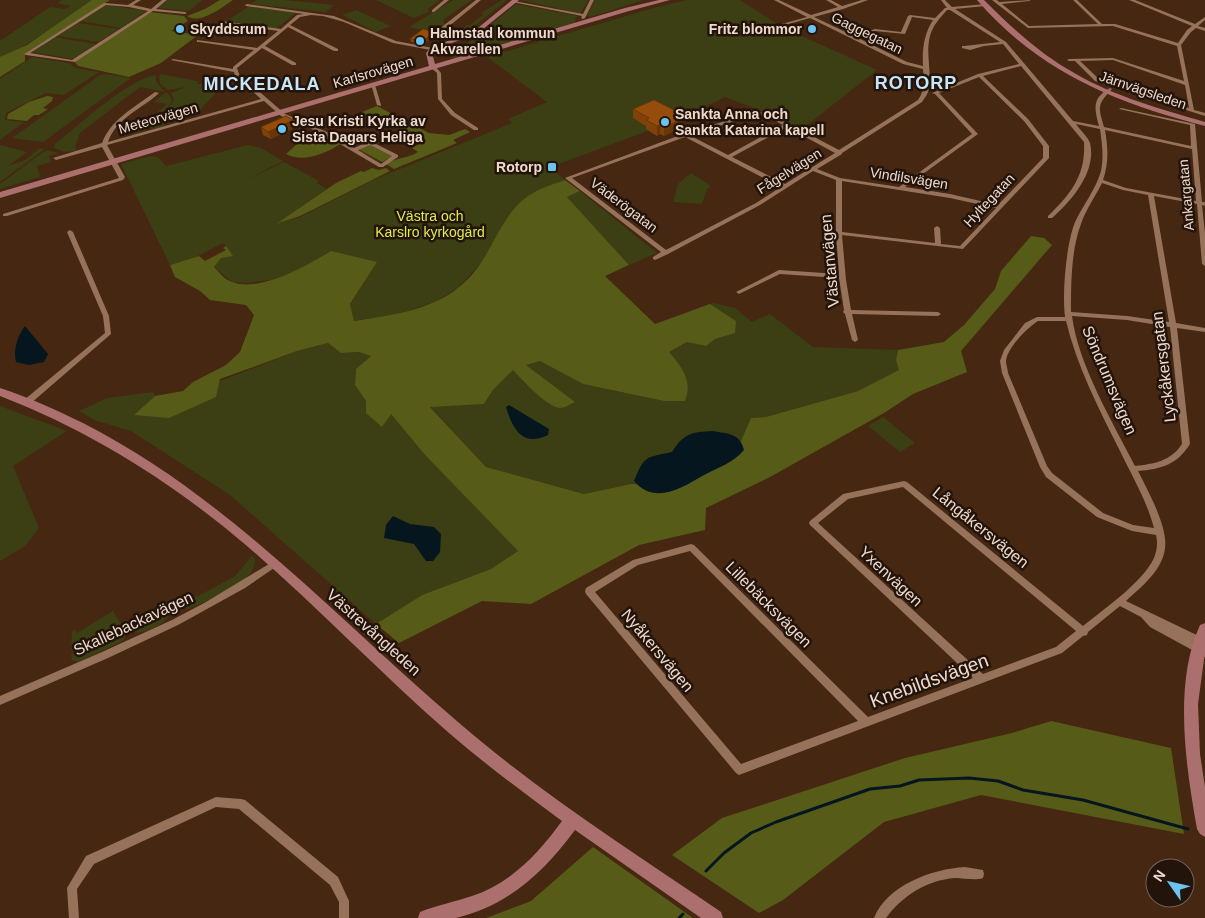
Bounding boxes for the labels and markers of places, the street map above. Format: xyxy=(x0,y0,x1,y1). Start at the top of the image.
place label: Skyddsrum xyxy=(190,21,266,37)
place label: Fritz blommor xyxy=(709,21,803,37)
marker: Skyddsrum xyxy=(174,23,186,35)
marker: Fritz blommor xyxy=(806,23,818,35)
place label: Halmstad kommun Akvarellen xyxy=(430,25,555,57)
marker: Halmstad kommun Akvarellen xyxy=(414,35,426,47)
place label: Sankta Anna och Sankta Katarina kapell xyxy=(675,106,824,138)
place label: Jesu Kristi Kyrka av Sista Dagars Heliga xyxy=(292,113,426,145)
marker: Sankta Anna och Sankta Katarina kapell xyxy=(659,116,671,128)
marker: Jesu Kristi Kyrka av Sista Dagars Heliga xyxy=(276,123,288,135)
place label: Rotorp xyxy=(496,159,542,175)
marker: Rotorp xyxy=(546,161,558,173)

